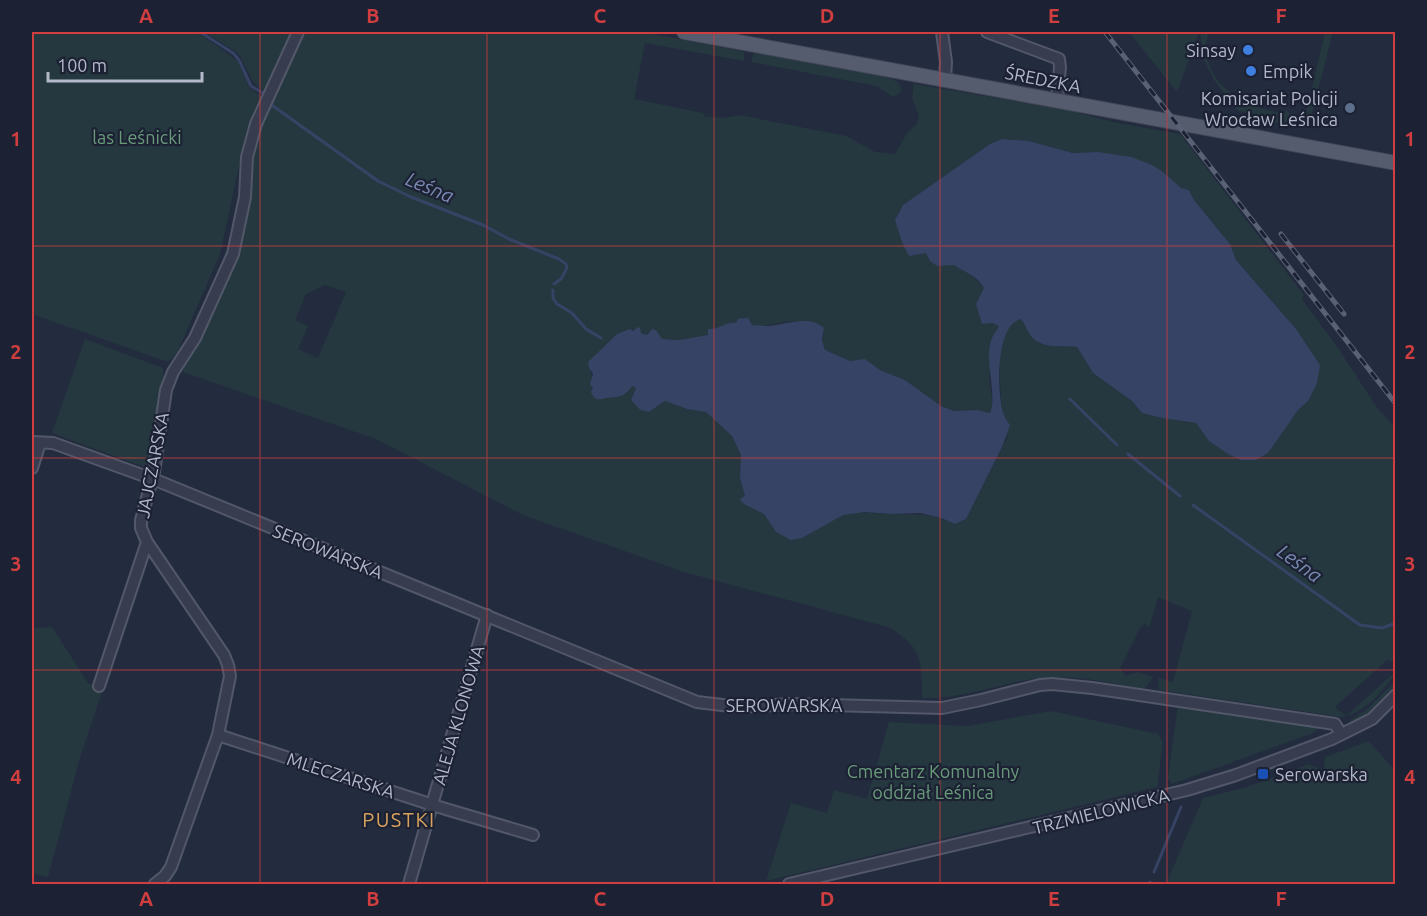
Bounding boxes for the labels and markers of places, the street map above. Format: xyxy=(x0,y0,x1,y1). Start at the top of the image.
place label: Sinsay xyxy=(1186,40,1236,60)
marker: Sinsay xyxy=(1241,43,1255,57)
place label: Empik xyxy=(1263,61,1313,81)
marker: Empik xyxy=(1244,64,1258,78)
place label: Komisariat Policji Wrocław Leśnica xyxy=(1201,88,1338,129)
marker: Komisariat Policji Wrocław Leśnica xyxy=(1343,101,1357,115)
place label: Serowarska xyxy=(1275,764,1368,784)
marker: Serowarska xyxy=(1256,767,1270,781)

